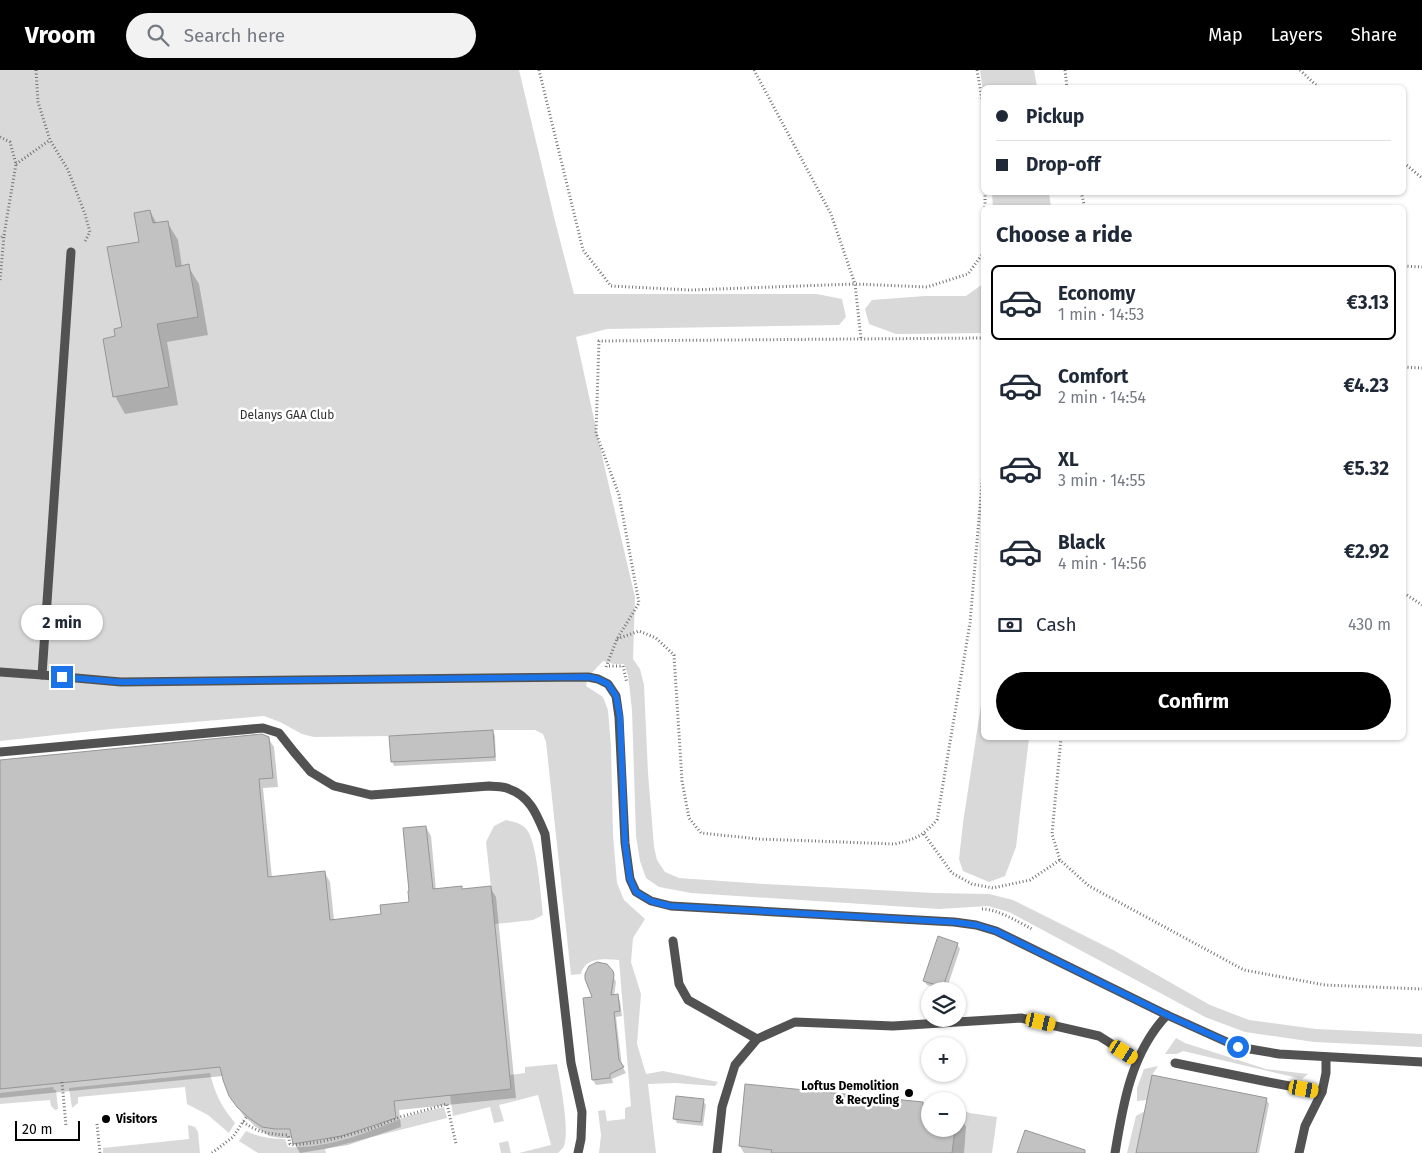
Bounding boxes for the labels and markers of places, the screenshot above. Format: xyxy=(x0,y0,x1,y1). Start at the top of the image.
place label: Loftus Demolition & Recycling xyxy=(801,1079,899,1107)
marker: Loftus Demolition & Recycling xyxy=(903,1087,915,1099)
place label: Visitors xyxy=(115,1112,157,1126)
marker: Visitors xyxy=(100,1113,112,1125)

